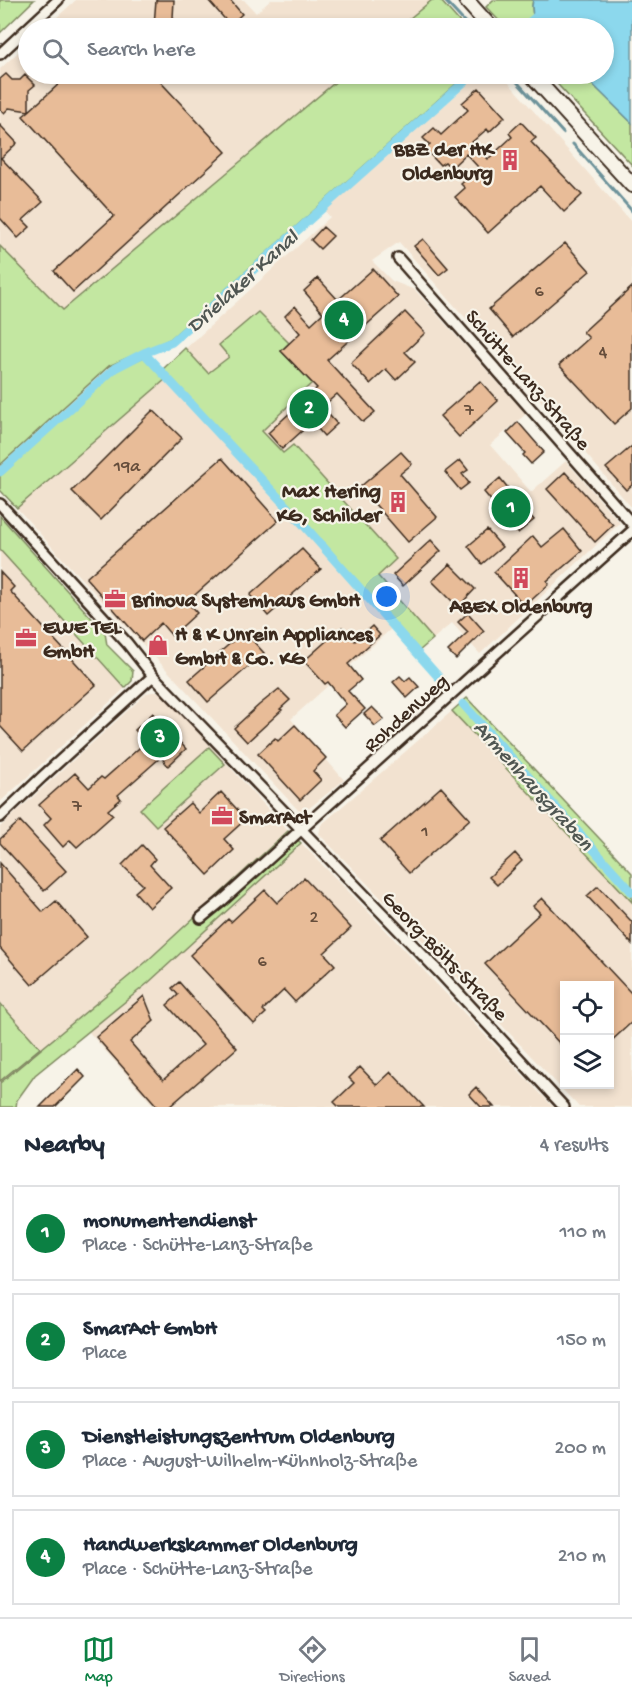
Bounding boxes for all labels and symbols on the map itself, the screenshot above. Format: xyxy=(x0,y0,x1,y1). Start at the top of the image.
place label: BBZ der HK Oldenburg xyxy=(393,139,495,188)
building icon: BBZ der HK Oldenburg xyxy=(498,148,522,172)
water label: Drielaker Kanal xyxy=(182,225,306,340)
house number: 6 xyxy=(534,282,544,303)
pin: 4 xyxy=(324,298,364,342)
street label: Schütte-Lanz-Straße xyxy=(458,306,595,458)
house number: 4 xyxy=(599,343,608,364)
pin: 2 xyxy=(290,386,328,432)
house number: 7 xyxy=(463,401,474,422)
house number: 19a xyxy=(113,457,141,478)
place label: Max Hering KG, Schilder xyxy=(276,481,384,530)
pin: 1 xyxy=(492,486,530,530)
building icon: Max Hering KG, Schilder xyxy=(386,490,410,514)
building icon: ABEX Oldenburg xyxy=(509,566,533,590)
your location xyxy=(372,582,401,611)
office icon: Brinova Systemhaus GmbH xyxy=(103,587,127,611)
place label: Brinova Systemhaus GmbH xyxy=(131,590,361,615)
place label: ABEX Oldenburg xyxy=(448,596,593,621)
place label: EWE TEL GmbH xyxy=(43,617,122,666)
place label: H & K Unrein Appliances GmbH & Co. KG xyxy=(175,624,374,673)
office icon: EWE TEL GmbH xyxy=(14,626,38,650)
shop icon: H & K Unrein Appliances GmbH & Co. KG xyxy=(146,633,170,657)
street label: Rohdenweg xyxy=(360,670,455,759)
pin: 3 xyxy=(140,716,180,760)
water label: Armenhausgraben xyxy=(467,716,598,858)
house number: 7 xyxy=(71,797,82,818)
office icon: SmarAct xyxy=(210,804,234,828)
place label: SmarAct xyxy=(239,807,313,832)
house number: 1 xyxy=(420,822,429,843)
street label: Georg-Bölts-Straße xyxy=(375,887,513,1028)
house number: 2 xyxy=(310,908,319,929)
house number: 6 xyxy=(257,952,267,973)

